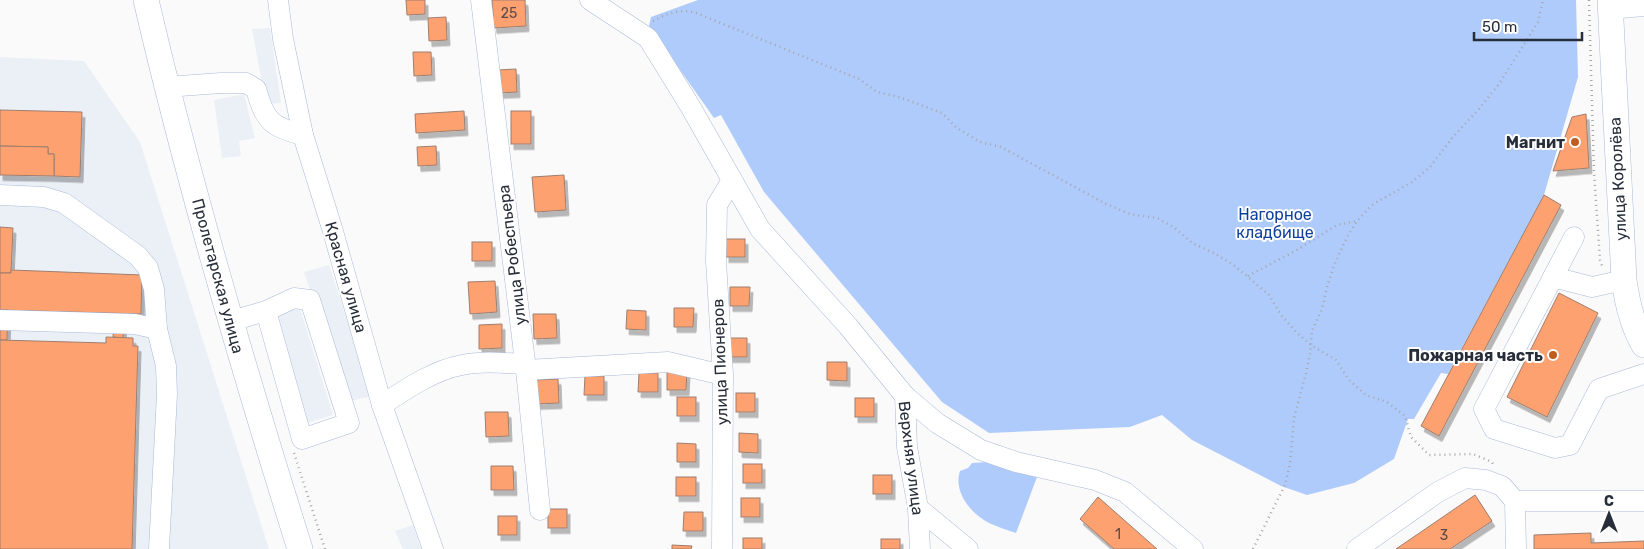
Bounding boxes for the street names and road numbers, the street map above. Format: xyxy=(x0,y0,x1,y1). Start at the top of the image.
street label: улица Королёва xyxy=(1605,117,1631,241)
street label: улица Робеспьера xyxy=(494,184,530,326)
street label: Пролетарская улица xyxy=(188,196,248,356)
street label: Красная улица xyxy=(321,219,371,335)
street label: улица Пионеров xyxy=(708,298,732,426)
street label: Верхняя улица xyxy=(895,400,927,516)

